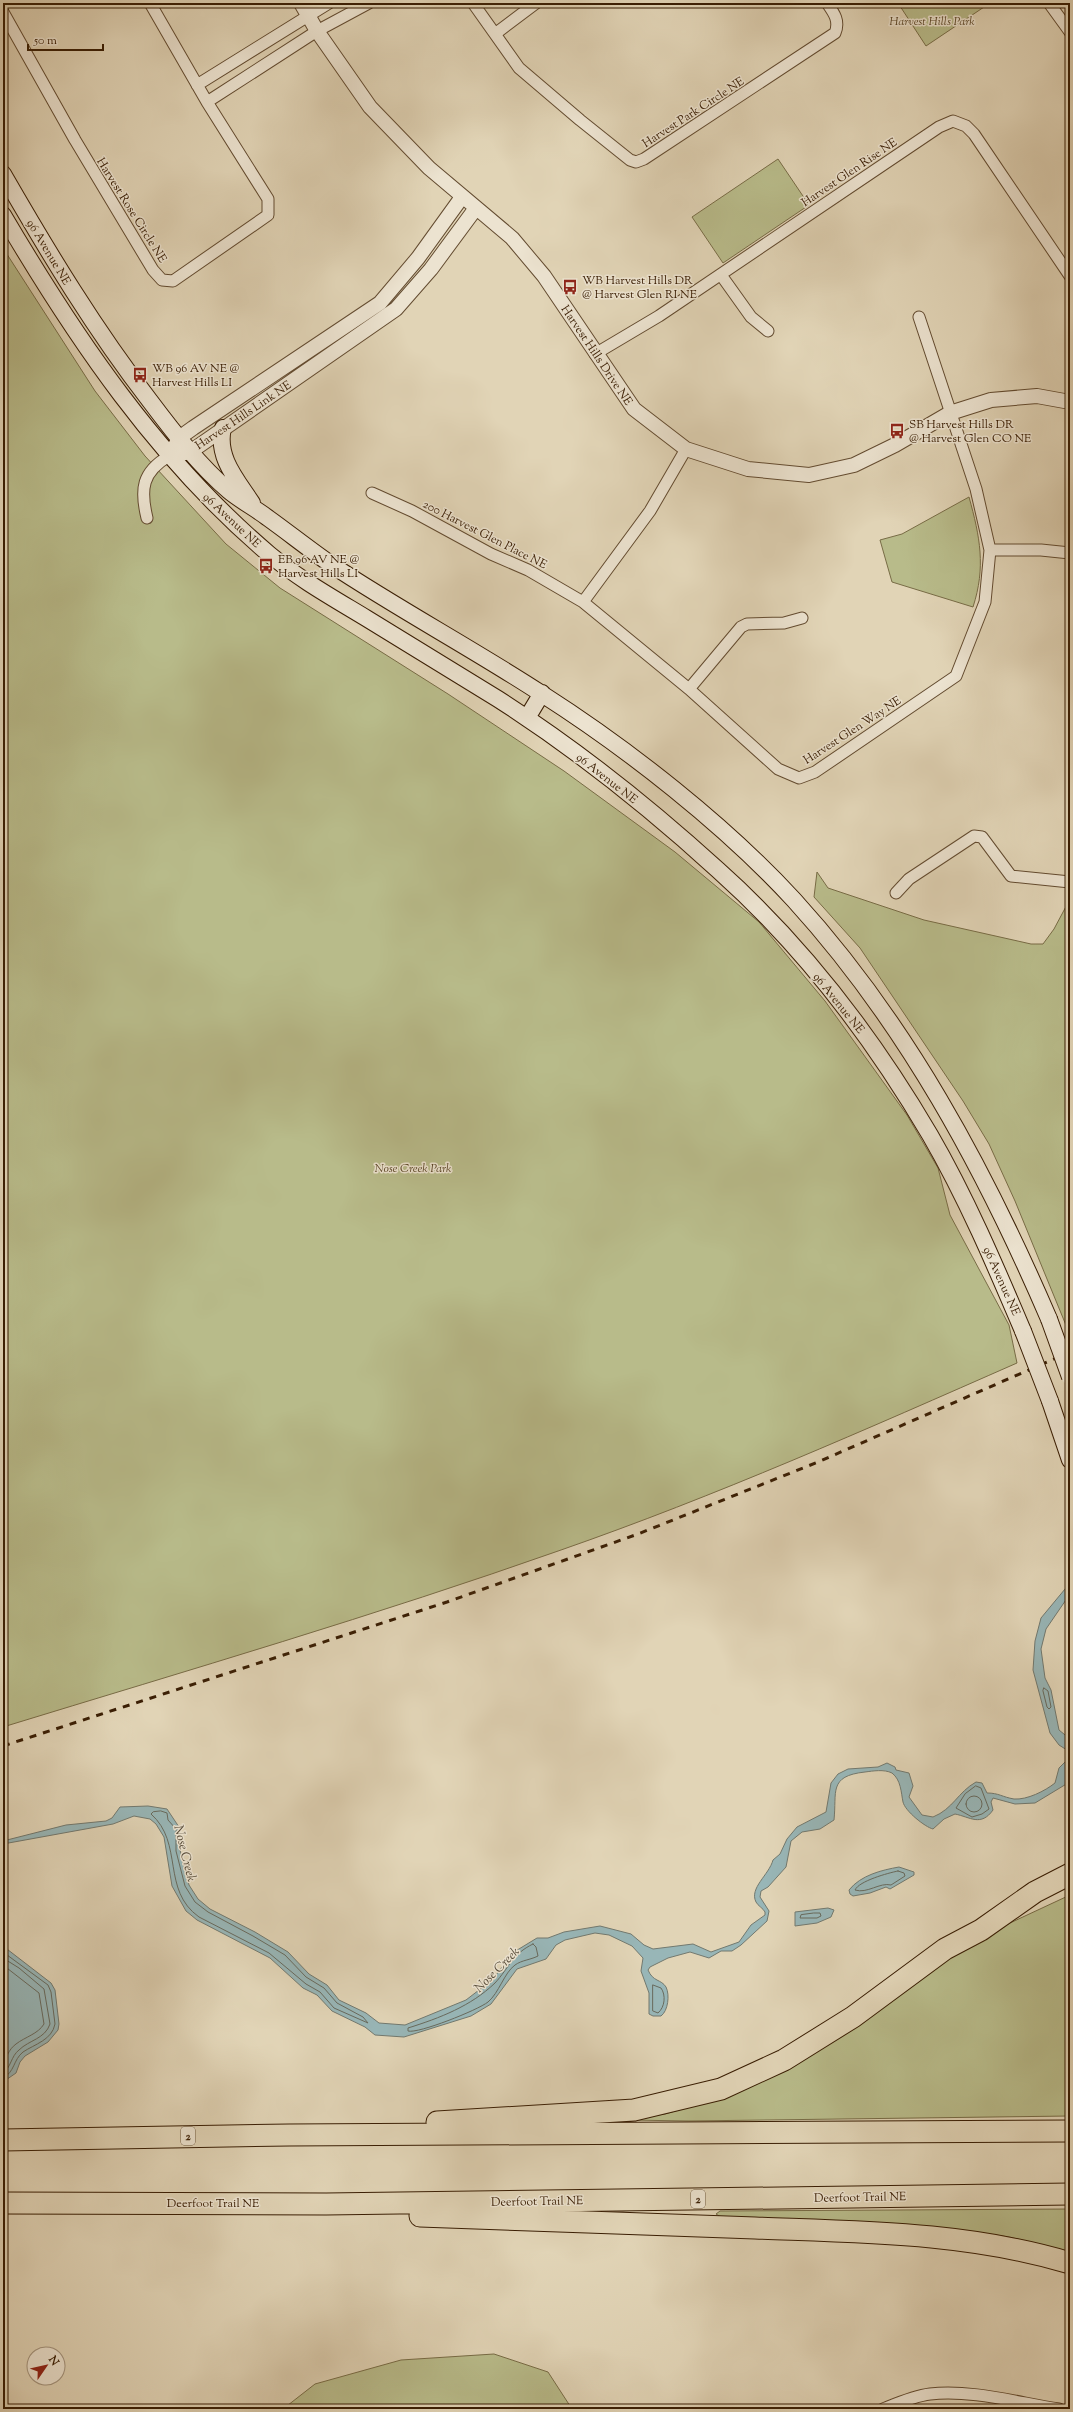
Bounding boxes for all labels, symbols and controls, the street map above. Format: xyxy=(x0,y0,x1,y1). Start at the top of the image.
park label: Harvest Hills Park xyxy=(889,13,975,31)
scale bar xyxy=(28,26,103,52)
text: 50 m xyxy=(33,32,57,50)
street label: Harvest Park Circle NE xyxy=(639,73,749,153)
street label: Harvest Glen Rise NE xyxy=(798,134,902,212)
street label: Harvest Rose Circle NE xyxy=(91,155,171,267)
street label: 96 Avenue NE xyxy=(21,216,75,289)
place label: WB Harvest Hills DR @ Harvest Glen RI NE xyxy=(582,272,698,304)
bus stop icon: WB Harvest Hills DR @ Harvest Glen RI NE xyxy=(561,278,579,296)
street label: Harvest Hills Drive NE xyxy=(556,302,637,410)
place label: WB 96 AV NE @ Harvest Hills LI xyxy=(152,360,239,392)
bus stop icon: WB 96 AV NE @ Harvest Hills LI xyxy=(131,366,149,384)
street label: Harvest Hills Link NE xyxy=(192,376,296,455)
place label: SB Harvest Hills DR @ Harvest Glen CO NE xyxy=(909,416,1032,448)
bus stop icon: SB Harvest Hills DR @ Harvest Glen CO NE xyxy=(888,422,906,440)
street label: 96 Avenue NE xyxy=(198,489,265,553)
street label: 200 Harvest Glen Place NE xyxy=(419,496,550,574)
place label: EB 96 AV NE @ Harvest Hills LI xyxy=(278,551,359,583)
bus stop icon: EB 96 AV NE @ Harvest Hills LI xyxy=(257,557,275,575)
street label: Harvest Glen Way NE xyxy=(800,692,906,769)
street label: 96 Avenue NE xyxy=(572,749,642,809)
street label: 96 Avenue NE xyxy=(808,969,869,1039)
park label: Nose Creek Park xyxy=(375,1160,452,1178)
street label: 96 Avenue NE xyxy=(978,1244,1025,1319)
water label: Nose Creek xyxy=(168,1823,200,1884)
water label: Nose Creek xyxy=(471,1944,524,1997)
road number: 2 xyxy=(181,2127,195,2145)
street label: Deerfoot Trail NE xyxy=(814,2188,907,2208)
road number: 2 xyxy=(691,2190,705,2208)
street label: Deerfoot Trail NE xyxy=(491,2192,584,2212)
street label: Deerfoot Trail NE xyxy=(167,2195,260,2213)
north arrow xyxy=(26,2346,66,2386)
text: N xyxy=(44,2352,63,2369)

